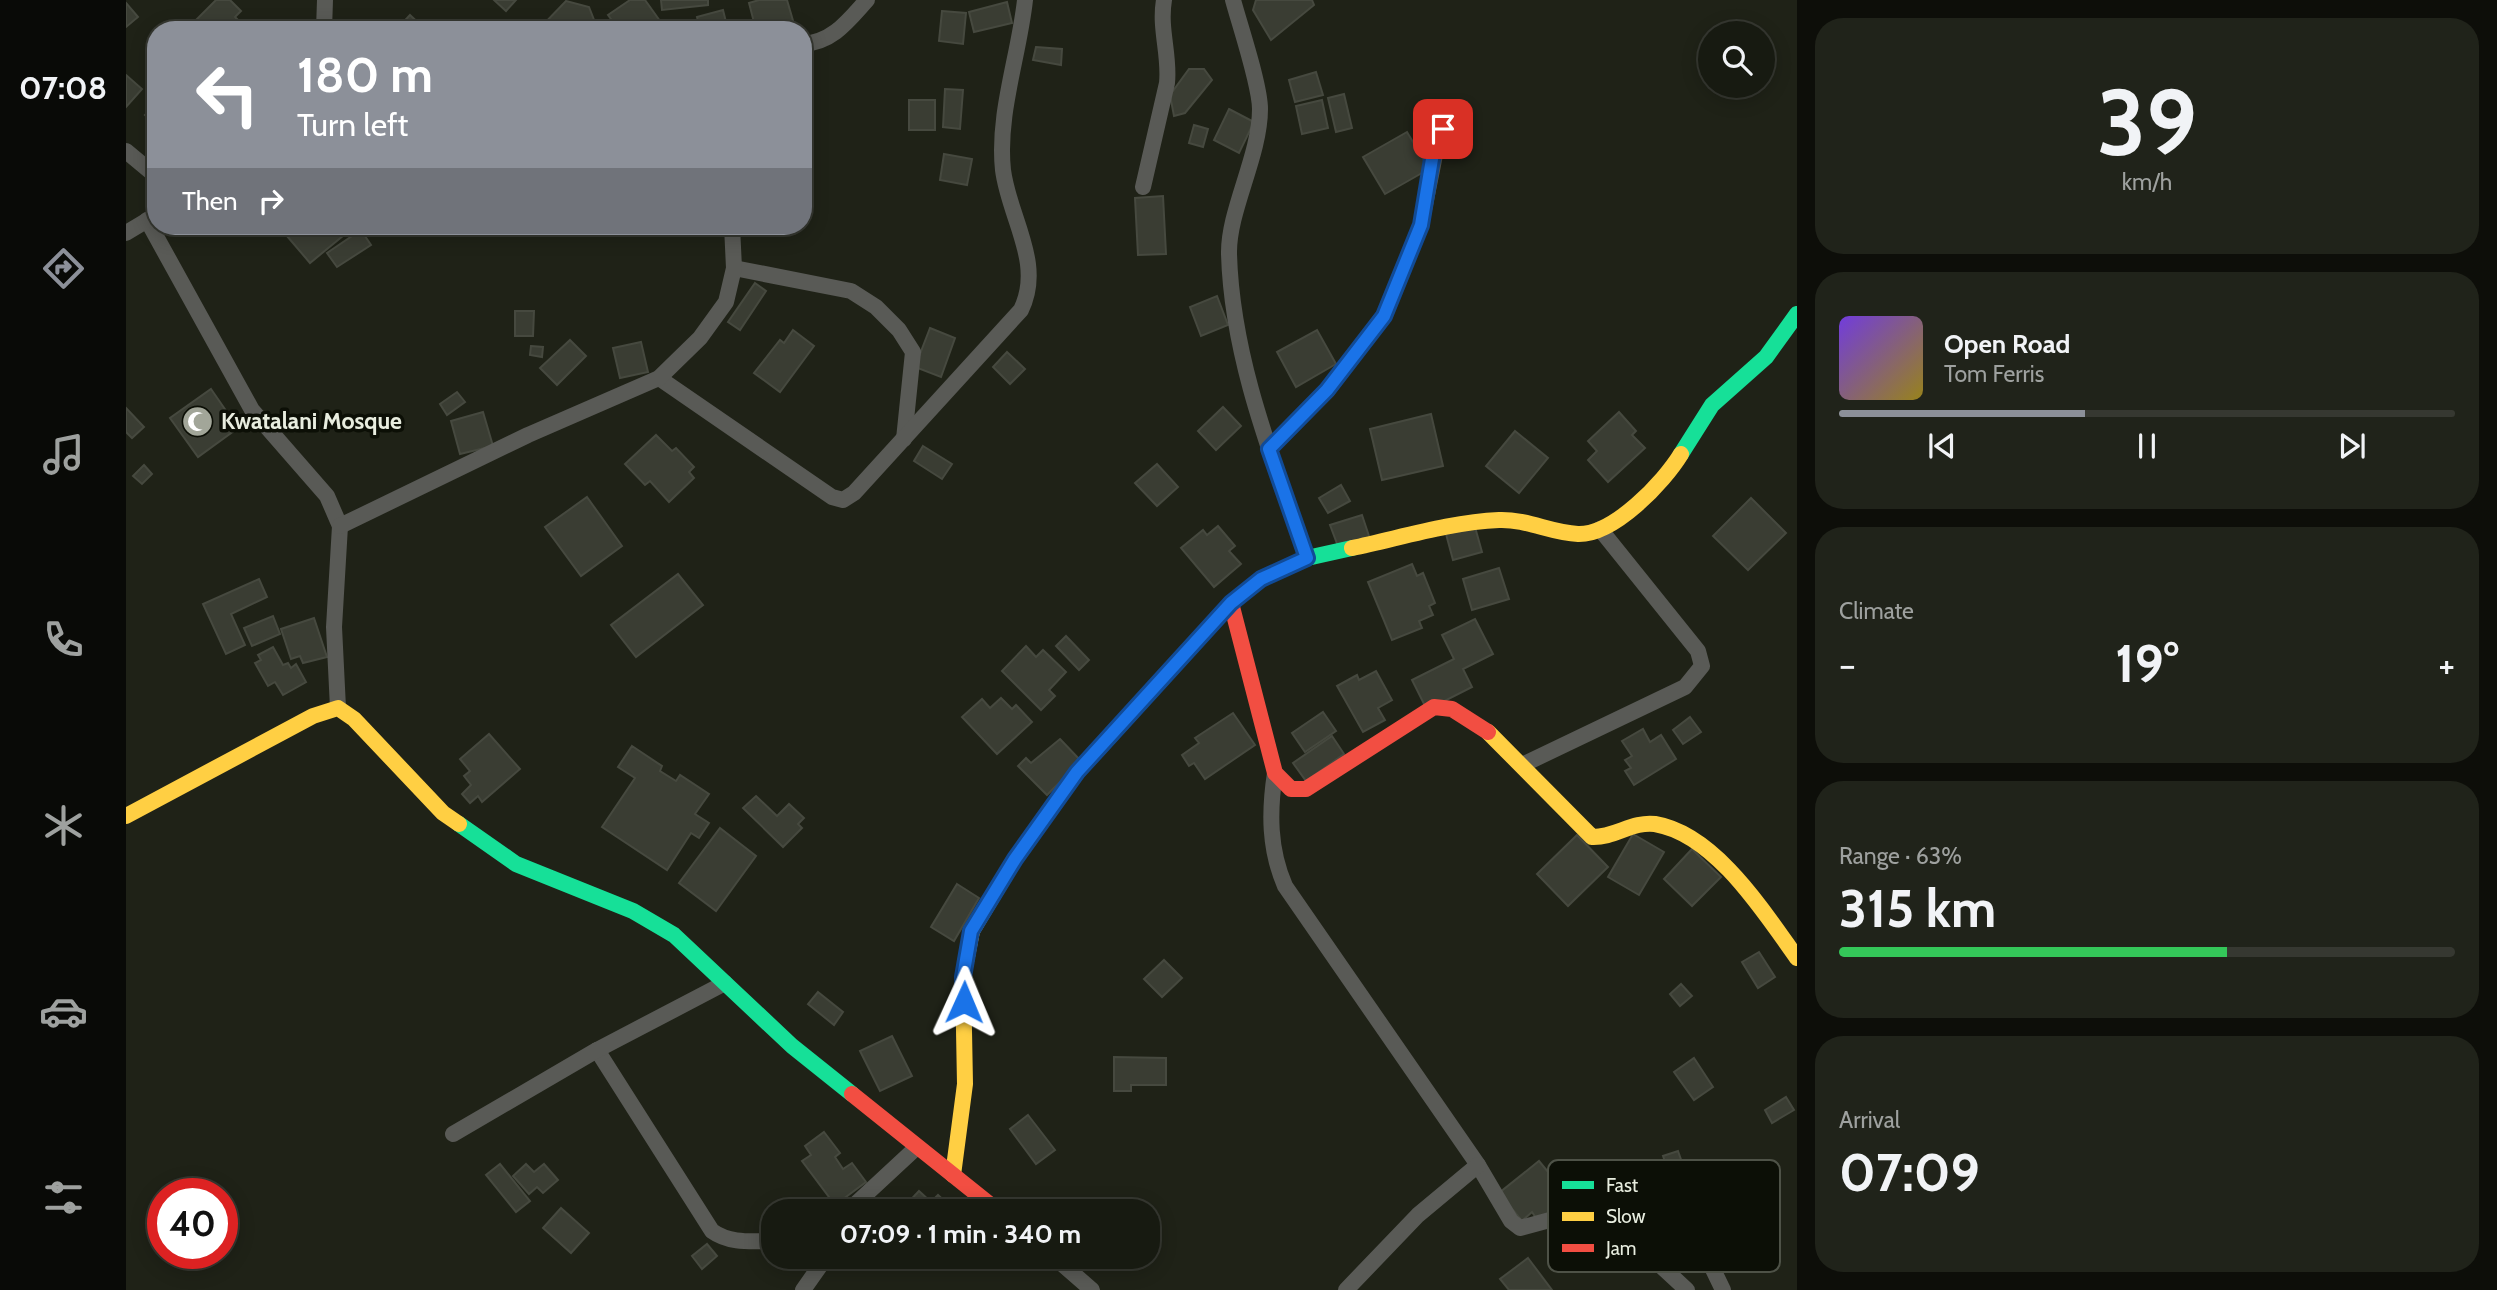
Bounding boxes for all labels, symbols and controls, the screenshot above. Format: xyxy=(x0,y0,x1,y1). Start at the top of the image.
map controls xyxy=(1698,21,1775,98)
button: search xyxy=(1698,21,1775,98)
text: 180 m xyxy=(297,45,433,104)
icon: left xyxy=(182,49,273,140)
text: 39 xyxy=(2097,67,2197,178)
text: 07:08 xyxy=(19,68,107,107)
pin xyxy=(1413,99,1473,159)
text: Turn left xyxy=(297,105,408,144)
icon: arrive xyxy=(1424,110,1462,148)
text: km/h xyxy=(2122,168,2172,196)
icon: right xyxy=(252,182,290,220)
text: Then xyxy=(182,185,238,217)
icon: directions xyxy=(39,244,88,293)
text: Open Road xyxy=(1944,328,2070,360)
text: Tom Ferris xyxy=(1944,360,2044,388)
mosque icon: Kwatalani Mosque xyxy=(181,404,215,438)
place label: Kwatalani Mosque xyxy=(221,407,402,435)
icon: previous xyxy=(1923,427,1961,465)
icon: pause xyxy=(2128,427,2166,465)
icon: next xyxy=(2333,427,2371,465)
icon: music xyxy=(39,430,88,479)
text: Climate xyxy=(1839,597,1914,625)
icon: phone xyxy=(39,615,88,664)
text: 19° xyxy=(2115,632,2179,695)
text: − xyxy=(1839,641,1856,688)
text: + xyxy=(2438,641,2455,688)
icon: climate xyxy=(39,801,88,850)
text: Range · 63% xyxy=(1839,842,1962,870)
text: 315 km xyxy=(1839,877,1996,940)
position arrow xyxy=(927,965,1001,1039)
icon: car xyxy=(39,987,88,1036)
text: Arrival xyxy=(1839,1106,1900,1134)
text: 07:09 xyxy=(1839,1141,1980,1204)
legend xyxy=(1548,1160,1780,1272)
icon: filters xyxy=(39,1173,88,1222)
text: Fast xyxy=(1606,1174,1639,1197)
speed limit sign: 40 xyxy=(147,1178,238,1269)
text: Slow xyxy=(1606,1205,1646,1228)
text: 07:09 · 1 min · 340 m xyxy=(840,1218,1081,1250)
text: Jam xyxy=(1605,1237,1636,1260)

